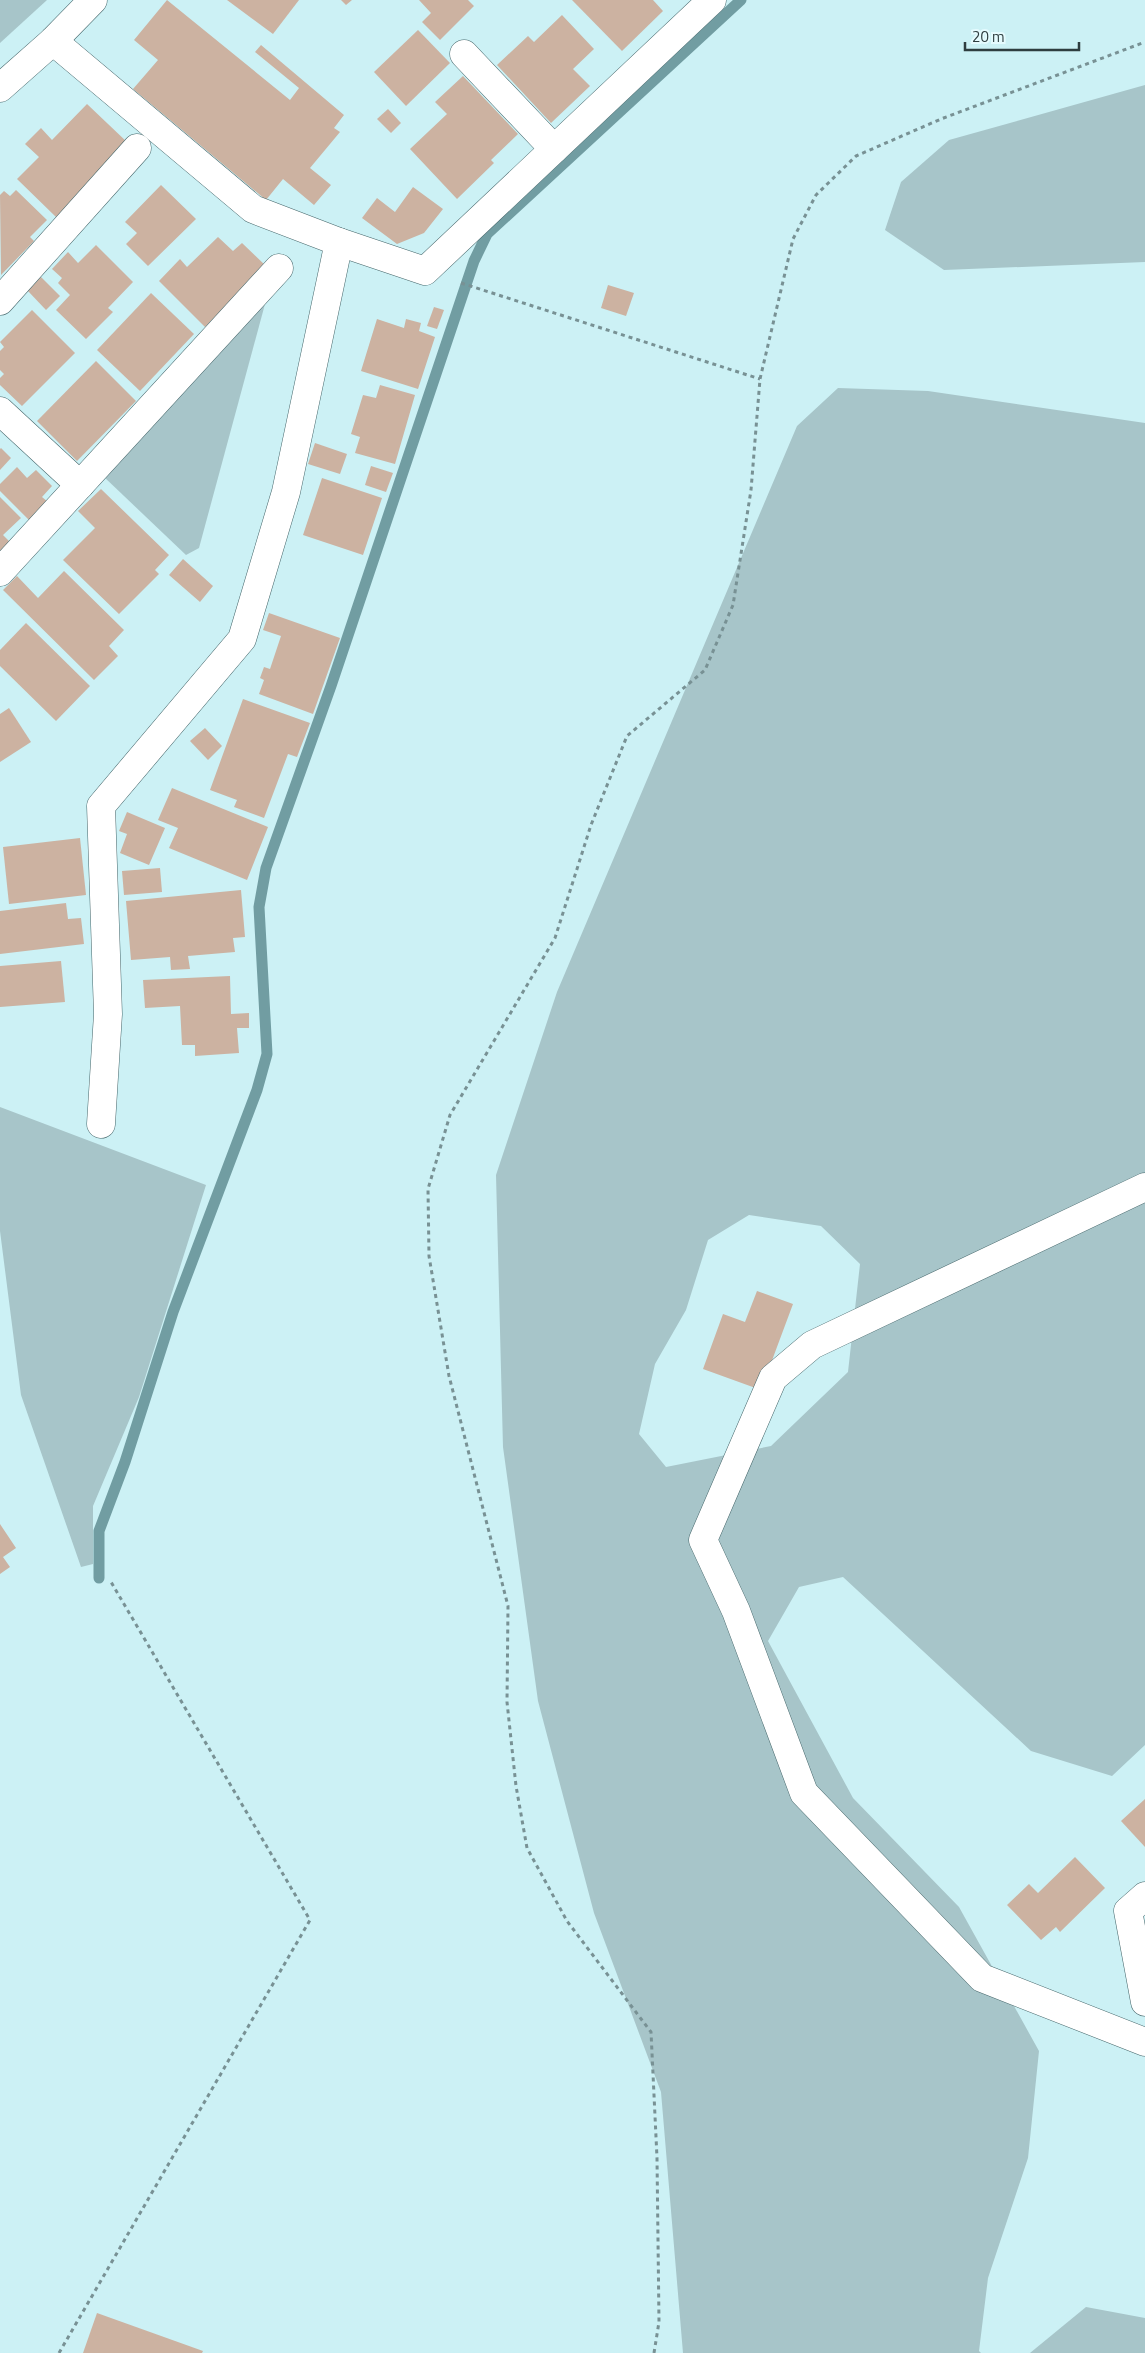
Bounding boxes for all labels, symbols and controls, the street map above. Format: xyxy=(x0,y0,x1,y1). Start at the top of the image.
scale bar xyxy=(965,20,1079,52)
text: 20 m xyxy=(972,25,1005,48)

